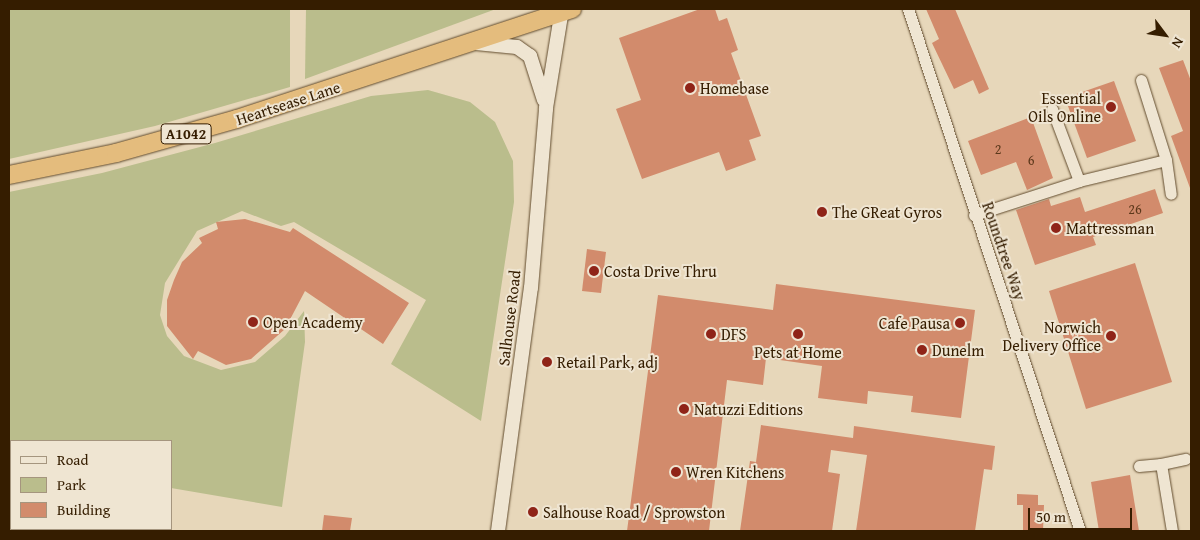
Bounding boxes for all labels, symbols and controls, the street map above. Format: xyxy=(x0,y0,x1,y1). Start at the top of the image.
north arrow xyxy=(1140,10,1190,60)
text: N xyxy=(1167,34,1189,52)
street label: Heartsease Lane xyxy=(233,77,343,129)
place label: Homebase xyxy=(700,78,769,98)
marker: Homebase xyxy=(684,82,696,94)
place label: Essential Oils Online xyxy=(1028,88,1101,126)
marker: Essential Oils Online xyxy=(1105,101,1117,113)
road number: A1042 xyxy=(160,122,212,146)
house number: 2 xyxy=(995,141,1001,157)
house number: 6 xyxy=(1028,152,1034,168)
street label: Roundtree Way xyxy=(978,199,1030,303)
house number: 26 xyxy=(1128,201,1142,217)
place label: The GReat Gyros xyxy=(832,202,942,222)
marker: The GReat Gyros xyxy=(816,206,828,218)
place label: Mattressman xyxy=(1066,218,1154,238)
marker: Mattressman xyxy=(1050,222,1062,234)
place label: Costa Drive Thru xyxy=(604,261,717,281)
marker: Costa Drive Thru xyxy=(588,265,600,277)
street label: Salhouse Road xyxy=(494,269,524,367)
place label: Open Academy xyxy=(263,312,363,332)
place label: Cafe Pausa xyxy=(879,313,950,333)
marker: Open Academy xyxy=(247,316,259,328)
marker: Cafe Pausa xyxy=(954,317,966,329)
place label: Norwich Delivery Office xyxy=(1003,317,1101,355)
place label: DFS xyxy=(721,324,746,344)
marker: DFS xyxy=(705,328,717,340)
marker: Pets at Home xyxy=(792,328,804,340)
marker: Norwich Delivery Office xyxy=(1105,330,1117,342)
place label: Dunelm xyxy=(932,340,984,360)
place label: Pets at Home xyxy=(754,342,842,362)
marker: Dunelm xyxy=(916,344,928,356)
place label: Retail Park, adj xyxy=(557,352,658,372)
marker: Retail Park, adj xyxy=(541,356,553,368)
place label: Natuzzi Editions xyxy=(694,399,803,419)
marker: Natuzzi Editions xyxy=(678,403,690,415)
legend xyxy=(10,440,172,530)
text: Road xyxy=(57,449,88,470)
place label: Wren Kitchens xyxy=(686,462,784,482)
marker: Wren Kitchens xyxy=(670,466,682,478)
text: Park xyxy=(57,474,86,495)
scale bar xyxy=(1030,498,1134,530)
text: Building xyxy=(57,499,110,520)
place label: Salhouse Road / Sprowston xyxy=(543,502,725,522)
marker: Salhouse Road / Sprowston xyxy=(527,506,539,518)
text: 50 m xyxy=(1036,506,1066,527)

